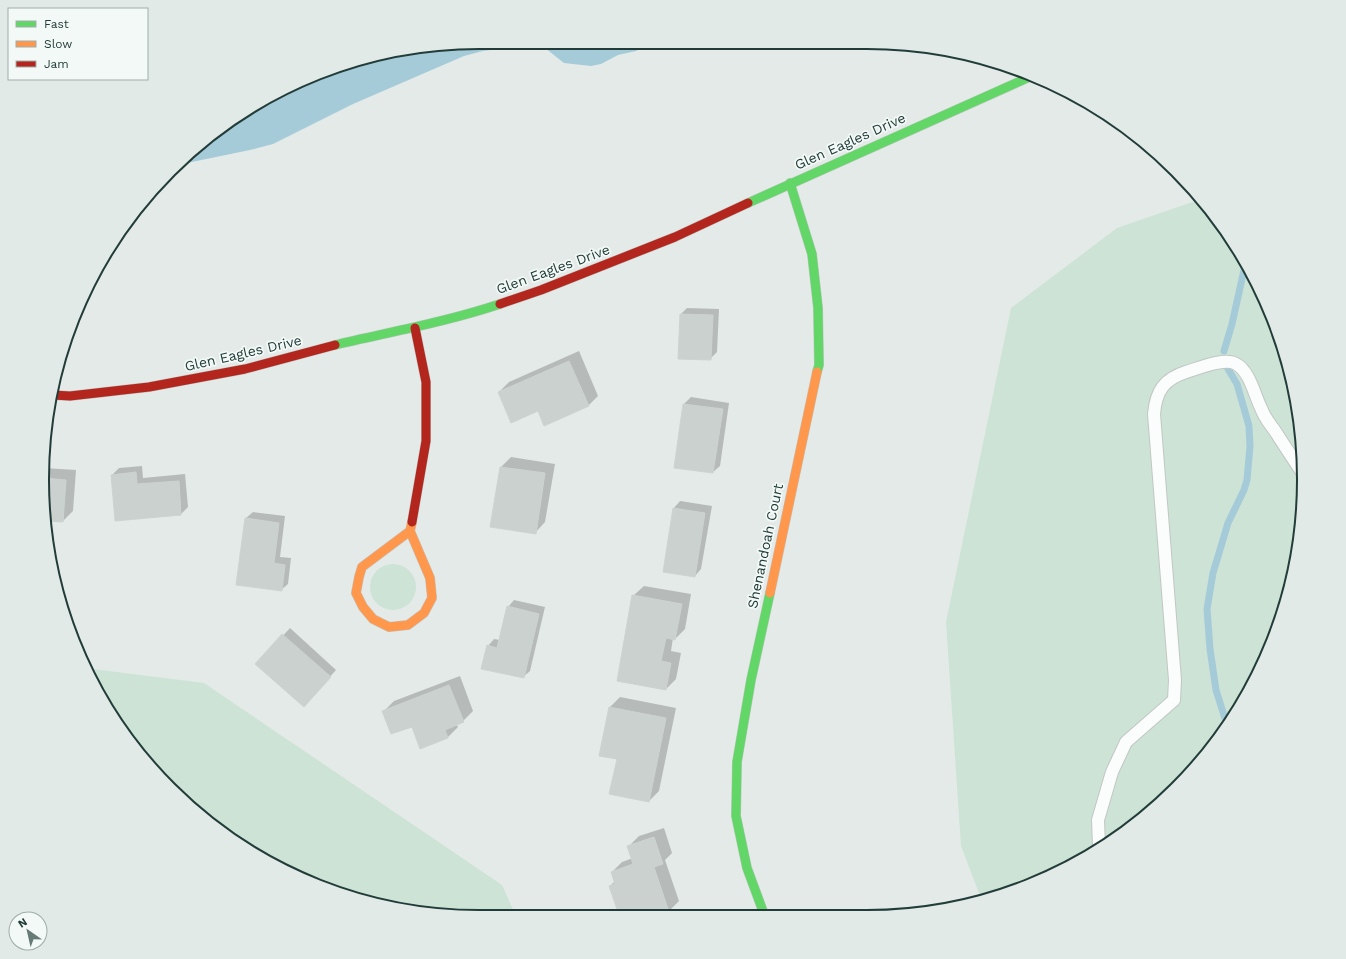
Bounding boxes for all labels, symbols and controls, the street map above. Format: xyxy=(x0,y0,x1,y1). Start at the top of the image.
legend xyxy=(8,8,148,80)
text: Fast xyxy=(44,17,69,31)
text: Slow xyxy=(44,37,72,51)
text: Jam xyxy=(44,57,69,71)
street label: Glen Eagles Drive xyxy=(792,109,908,173)
street label: Glen Eagles Drive xyxy=(494,241,612,297)
street label: Glen Eagles Drive xyxy=(183,332,303,374)
street label: Shenandoah Court xyxy=(744,482,786,610)
north arrow xyxy=(8,911,48,951)
text: N xyxy=(16,915,30,931)

